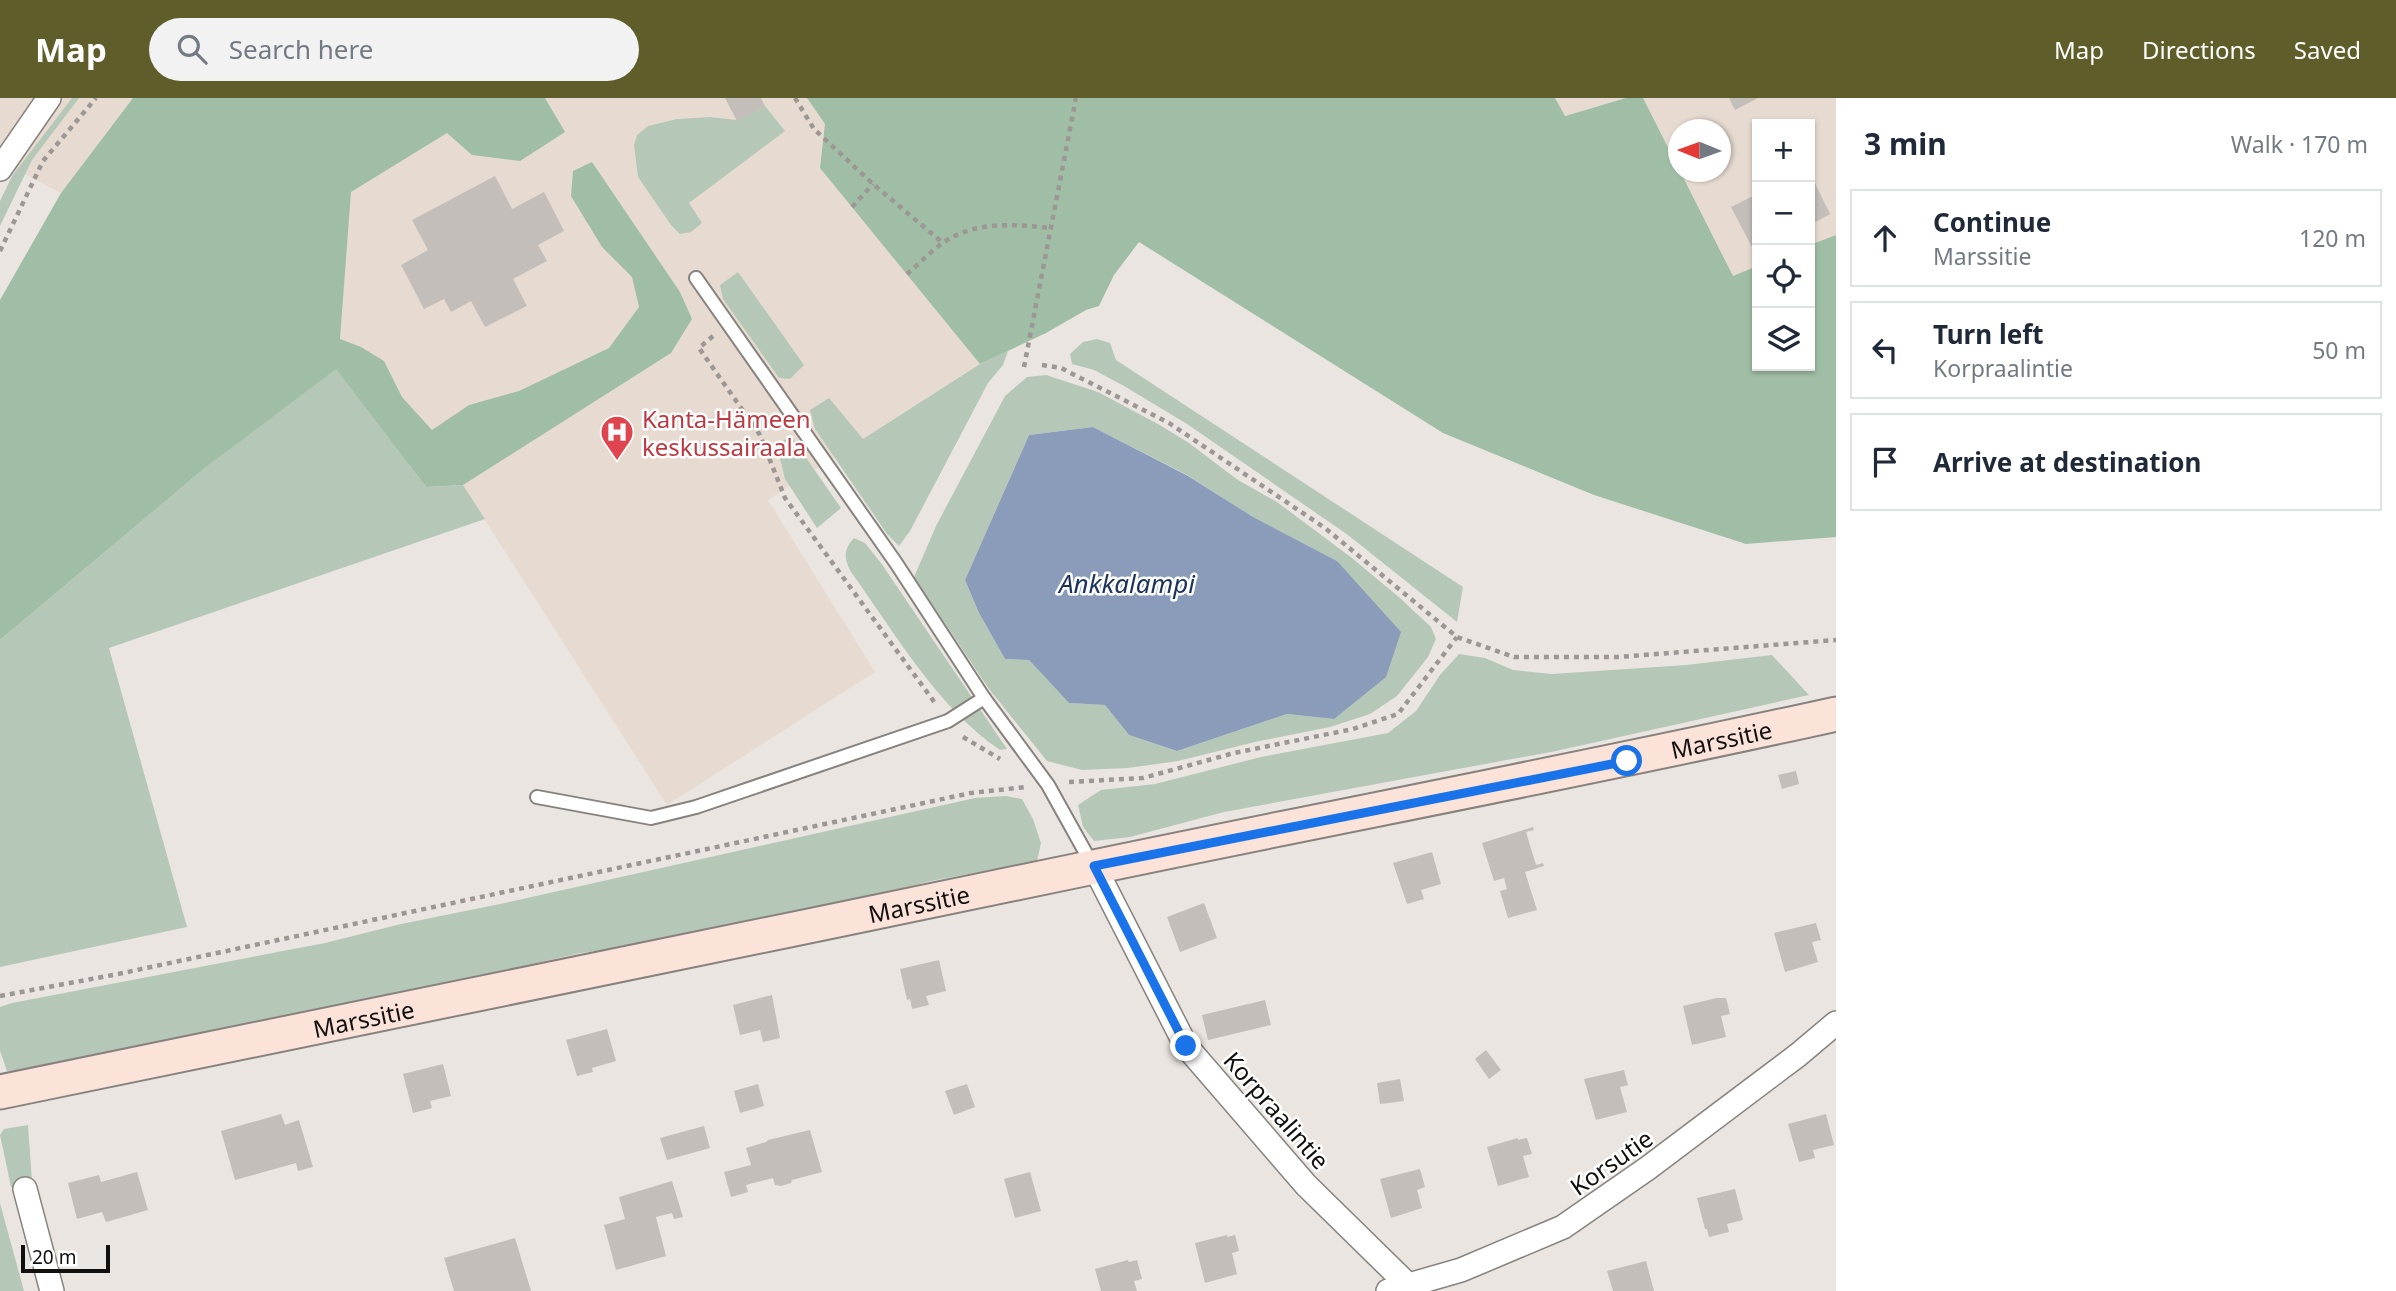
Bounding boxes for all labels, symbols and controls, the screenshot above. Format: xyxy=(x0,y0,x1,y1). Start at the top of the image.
search box xyxy=(149,18,639,81)
text: Map xyxy=(35,27,107,72)
icon: search xyxy=(173,30,211,68)
text: Search here xyxy=(229,31,373,67)
text: Map xyxy=(2054,33,2104,66)
text: Directions xyxy=(2142,33,2256,66)
text: Saved xyxy=(2294,33,2361,66)
north arrow xyxy=(1668,119,1731,182)
map controls xyxy=(1752,119,1815,371)
button: + xyxy=(1752,119,1815,182)
text: 3 min xyxy=(1864,123,1947,164)
text: Walk · 170 m xyxy=(2231,128,2368,160)
button: − xyxy=(1752,182,1815,245)
text: Continue xyxy=(1933,204,2051,240)
icon: ahead xyxy=(1866,219,1904,257)
text: 120 m xyxy=(2299,222,2366,254)
text: Marssitie xyxy=(1933,240,2031,272)
button: locate xyxy=(1752,245,1815,308)
button: layers xyxy=(1752,308,1815,371)
text: Turn left xyxy=(1933,316,2044,352)
icon: left xyxy=(1866,331,1904,369)
text: 50 m xyxy=(2312,334,2366,366)
text: Korpraalintie xyxy=(1933,352,2073,384)
place label: Kanta-Hämeen keskussairaala xyxy=(642,402,811,463)
hospital icon: Kanta-Hämeen keskussairaala xyxy=(598,413,636,462)
icon: arrive xyxy=(1866,443,1904,481)
text: Arrive at destination xyxy=(1933,444,2202,480)
water label: Ankkalampi xyxy=(1057,565,1196,601)
street label: Marssitie xyxy=(1667,712,1775,766)
route start xyxy=(1611,745,1642,776)
street label: Marssitie xyxy=(865,877,972,930)
street label: Marssitie xyxy=(310,992,417,1045)
route end xyxy=(1170,1030,1201,1061)
street label: Korpraalintie xyxy=(1217,1044,1337,1176)
street label: Korsutie xyxy=(1563,1122,1659,1202)
scale bar xyxy=(21,1242,110,1274)
text: 20 m xyxy=(32,1244,76,1270)

